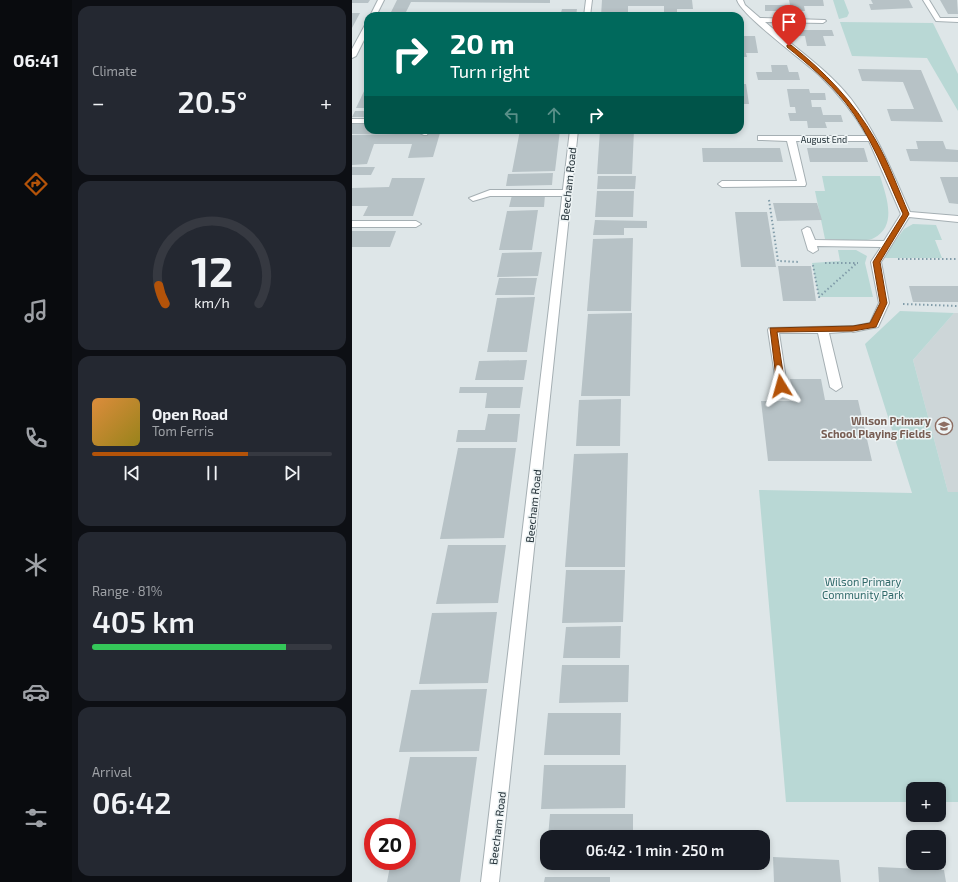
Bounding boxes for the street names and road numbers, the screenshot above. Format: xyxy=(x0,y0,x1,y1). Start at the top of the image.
street label: August End xyxy=(801,134,847,145)
street label: Beecham Road xyxy=(558,147,578,221)
street label: Beecham Road xyxy=(523,469,543,543)
street label: Beecham Road xyxy=(486,791,508,865)

